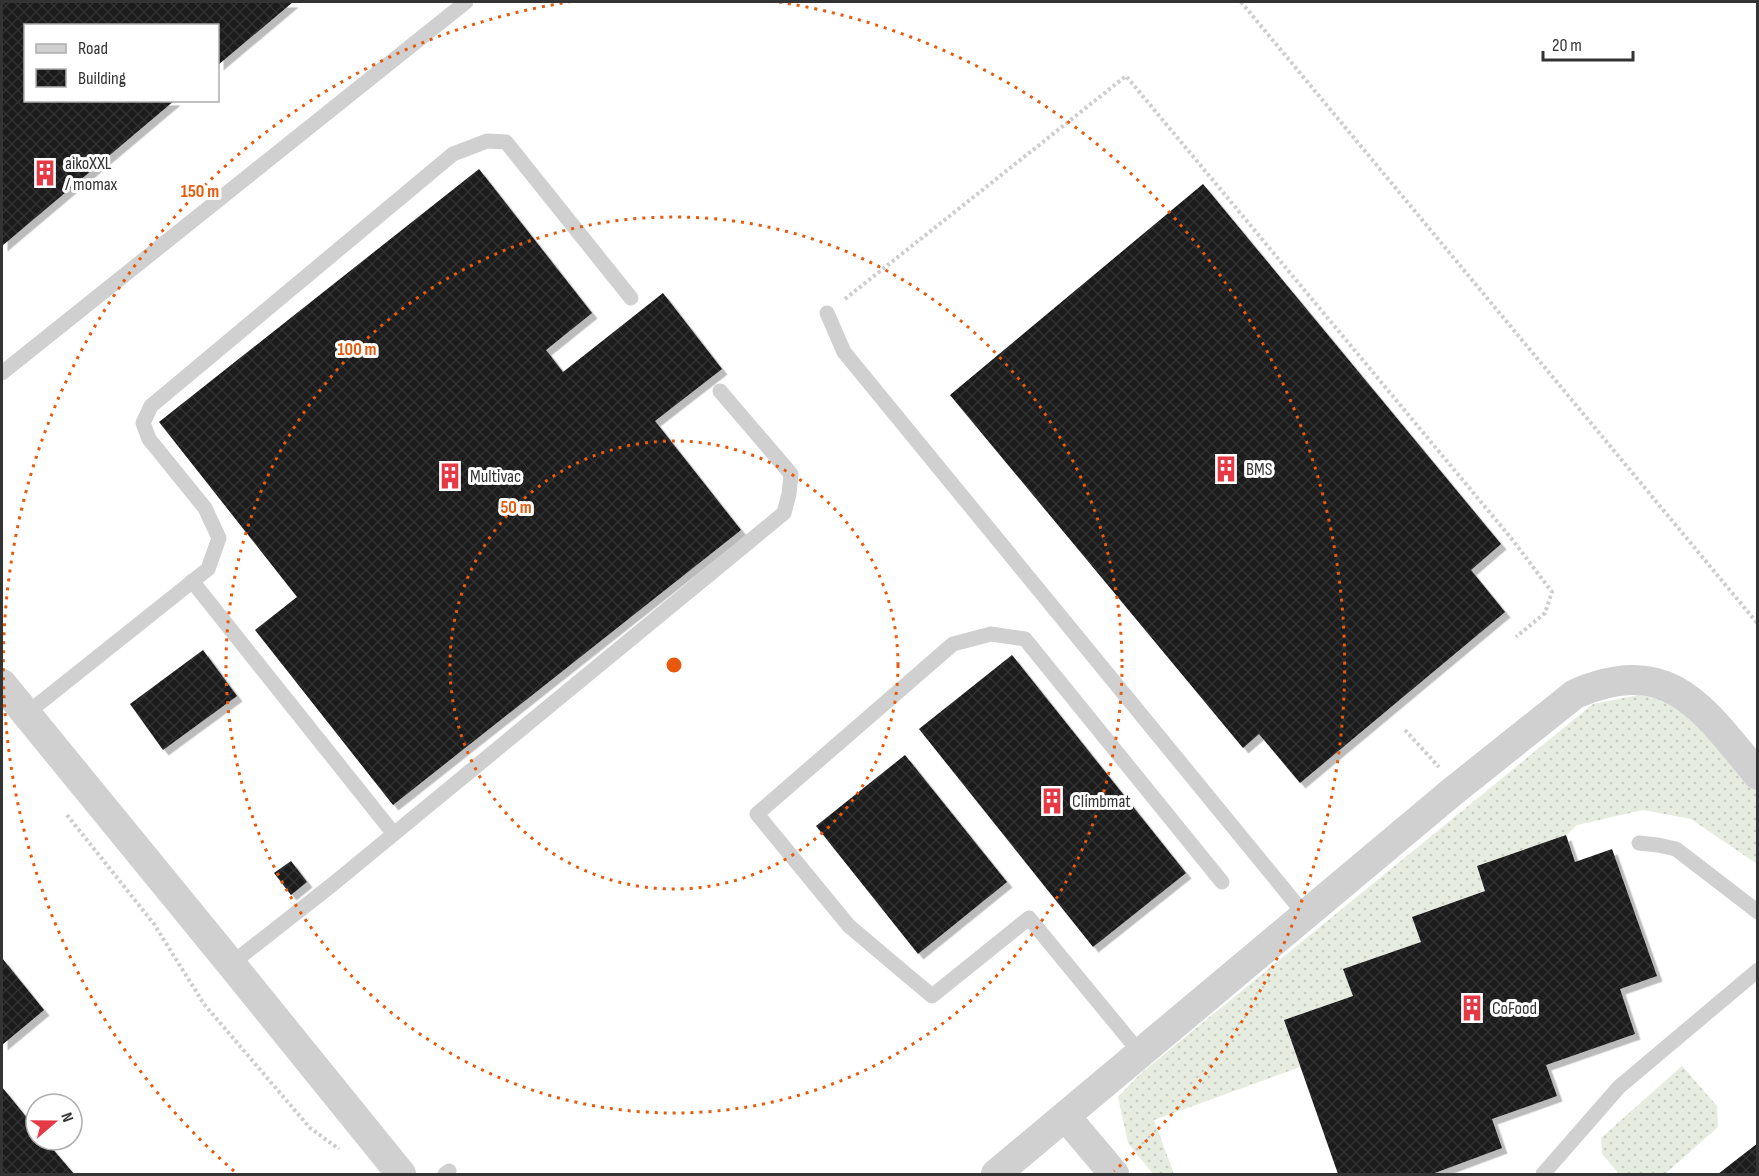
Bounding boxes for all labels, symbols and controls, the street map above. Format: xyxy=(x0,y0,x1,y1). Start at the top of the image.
legend xyxy=(24,24,219,102)
scale bar xyxy=(1543,24,1633,62)
text: 20 m xyxy=(1552,35,1582,56)
text: Road xyxy=(78,38,108,59)
text: Building xyxy=(78,68,126,89)
place label: aikoXXL / momax xyxy=(65,153,118,195)
building icon: aikoXXL / momax xyxy=(30,158,60,188)
text: 150 m xyxy=(181,181,219,202)
text: 100 m xyxy=(338,339,377,360)
building icon: BMS xyxy=(1211,454,1241,484)
place label: BMS xyxy=(1246,459,1273,480)
building icon: Multivac xyxy=(435,461,465,491)
place label: Multivac xyxy=(470,466,521,487)
text: 50 m xyxy=(500,497,532,518)
centre of rings xyxy=(664,655,684,675)
building icon: Climbmat xyxy=(1037,786,1067,816)
place label: Climbmat xyxy=(1072,791,1131,812)
building icon: CoFood xyxy=(1457,993,1487,1023)
place label: CoFood xyxy=(1492,998,1537,1019)
north arrow xyxy=(24,1092,84,1152)
text: N xyxy=(56,1110,77,1125)

